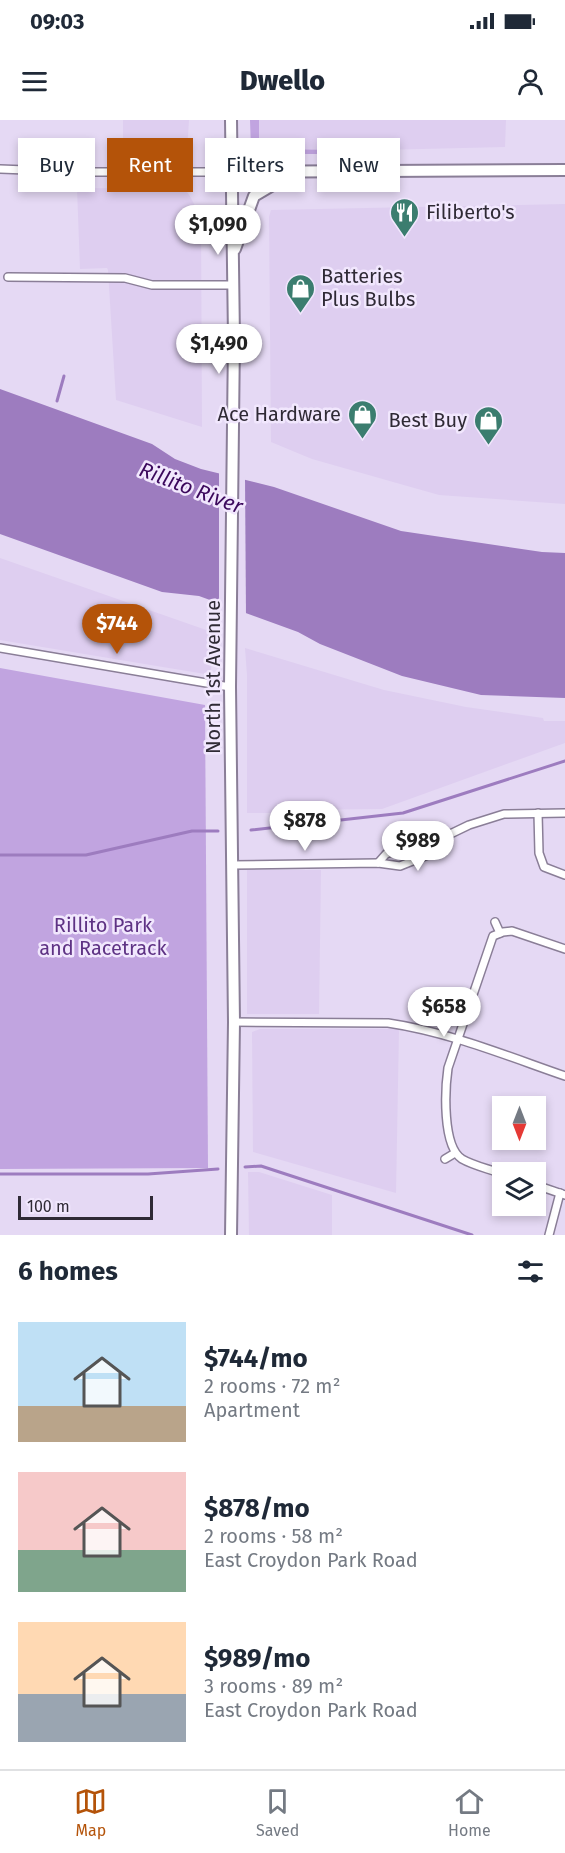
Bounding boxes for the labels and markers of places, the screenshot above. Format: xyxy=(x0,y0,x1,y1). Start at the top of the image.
restaurant icon: Filiberto's xyxy=(389,196,421,238)
place label: Filiberto's xyxy=(426,200,515,224)
pin: $1,090 xyxy=(169,205,267,256)
place label: Batteries Plus Bulbs xyxy=(321,264,415,311)
shop icon: Batteries Plus Bulbs xyxy=(284,272,316,314)
pin: $1,490 xyxy=(170,324,268,375)
shop icon: Ace Hardware xyxy=(346,398,378,440)
place label: Ace Hardware xyxy=(218,402,341,426)
shop icon: Best Buy xyxy=(472,404,504,446)
place label: Best Buy xyxy=(388,408,467,432)
pin: $744 xyxy=(81,604,153,655)
pin: $878 xyxy=(269,801,341,852)
pin: $989 xyxy=(382,821,454,872)
pin: $658 xyxy=(408,987,480,1038)

